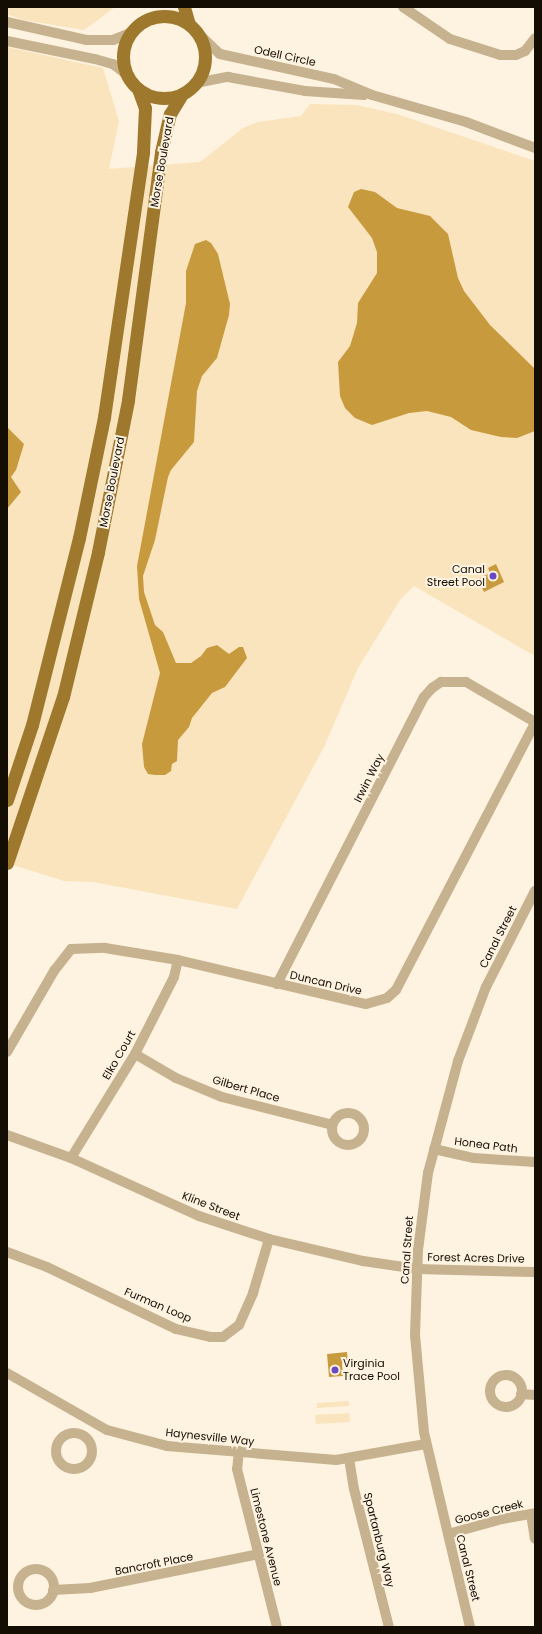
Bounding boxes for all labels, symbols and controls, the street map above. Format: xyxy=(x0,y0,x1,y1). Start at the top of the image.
street label: Odell Circle xyxy=(253,43,317,69)
street label: Morse Boulevard xyxy=(148,116,176,208)
street label: Morse Boulevard xyxy=(97,436,127,528)
place label: Canal Street Pool xyxy=(427,563,485,589)
marker: Canal Street Pool xyxy=(488,571,498,581)
street label: Irwin Way xyxy=(351,751,387,805)
street label: Canal Street xyxy=(477,904,519,970)
street label: Duncan Drive xyxy=(289,968,363,998)
street label: Elko Court xyxy=(100,1028,138,1082)
street label: Gilbert Place xyxy=(211,1073,281,1105)
street label: Honea Path xyxy=(454,1135,518,1155)
street label: Kline Street xyxy=(180,1189,242,1223)
street label: Canal Street xyxy=(398,1215,416,1285)
street label: Forest Acres Drive xyxy=(427,1251,525,1265)
street label: Furman Loop xyxy=(122,1285,194,1325)
place label: Virginia Trace Pool xyxy=(343,1357,400,1383)
marker: Virginia Trace Pool xyxy=(330,1365,340,1375)
street label: Haynesville Way xyxy=(165,1426,255,1448)
street label: Limestone Avenue xyxy=(247,1487,285,1587)
street label: Spartanburg Way xyxy=(361,1491,397,1589)
street label: Goose Creek xyxy=(453,1497,525,1527)
street label: Canal Street xyxy=(453,1533,483,1603)
street label: Bancroft Place xyxy=(114,1550,194,1578)

